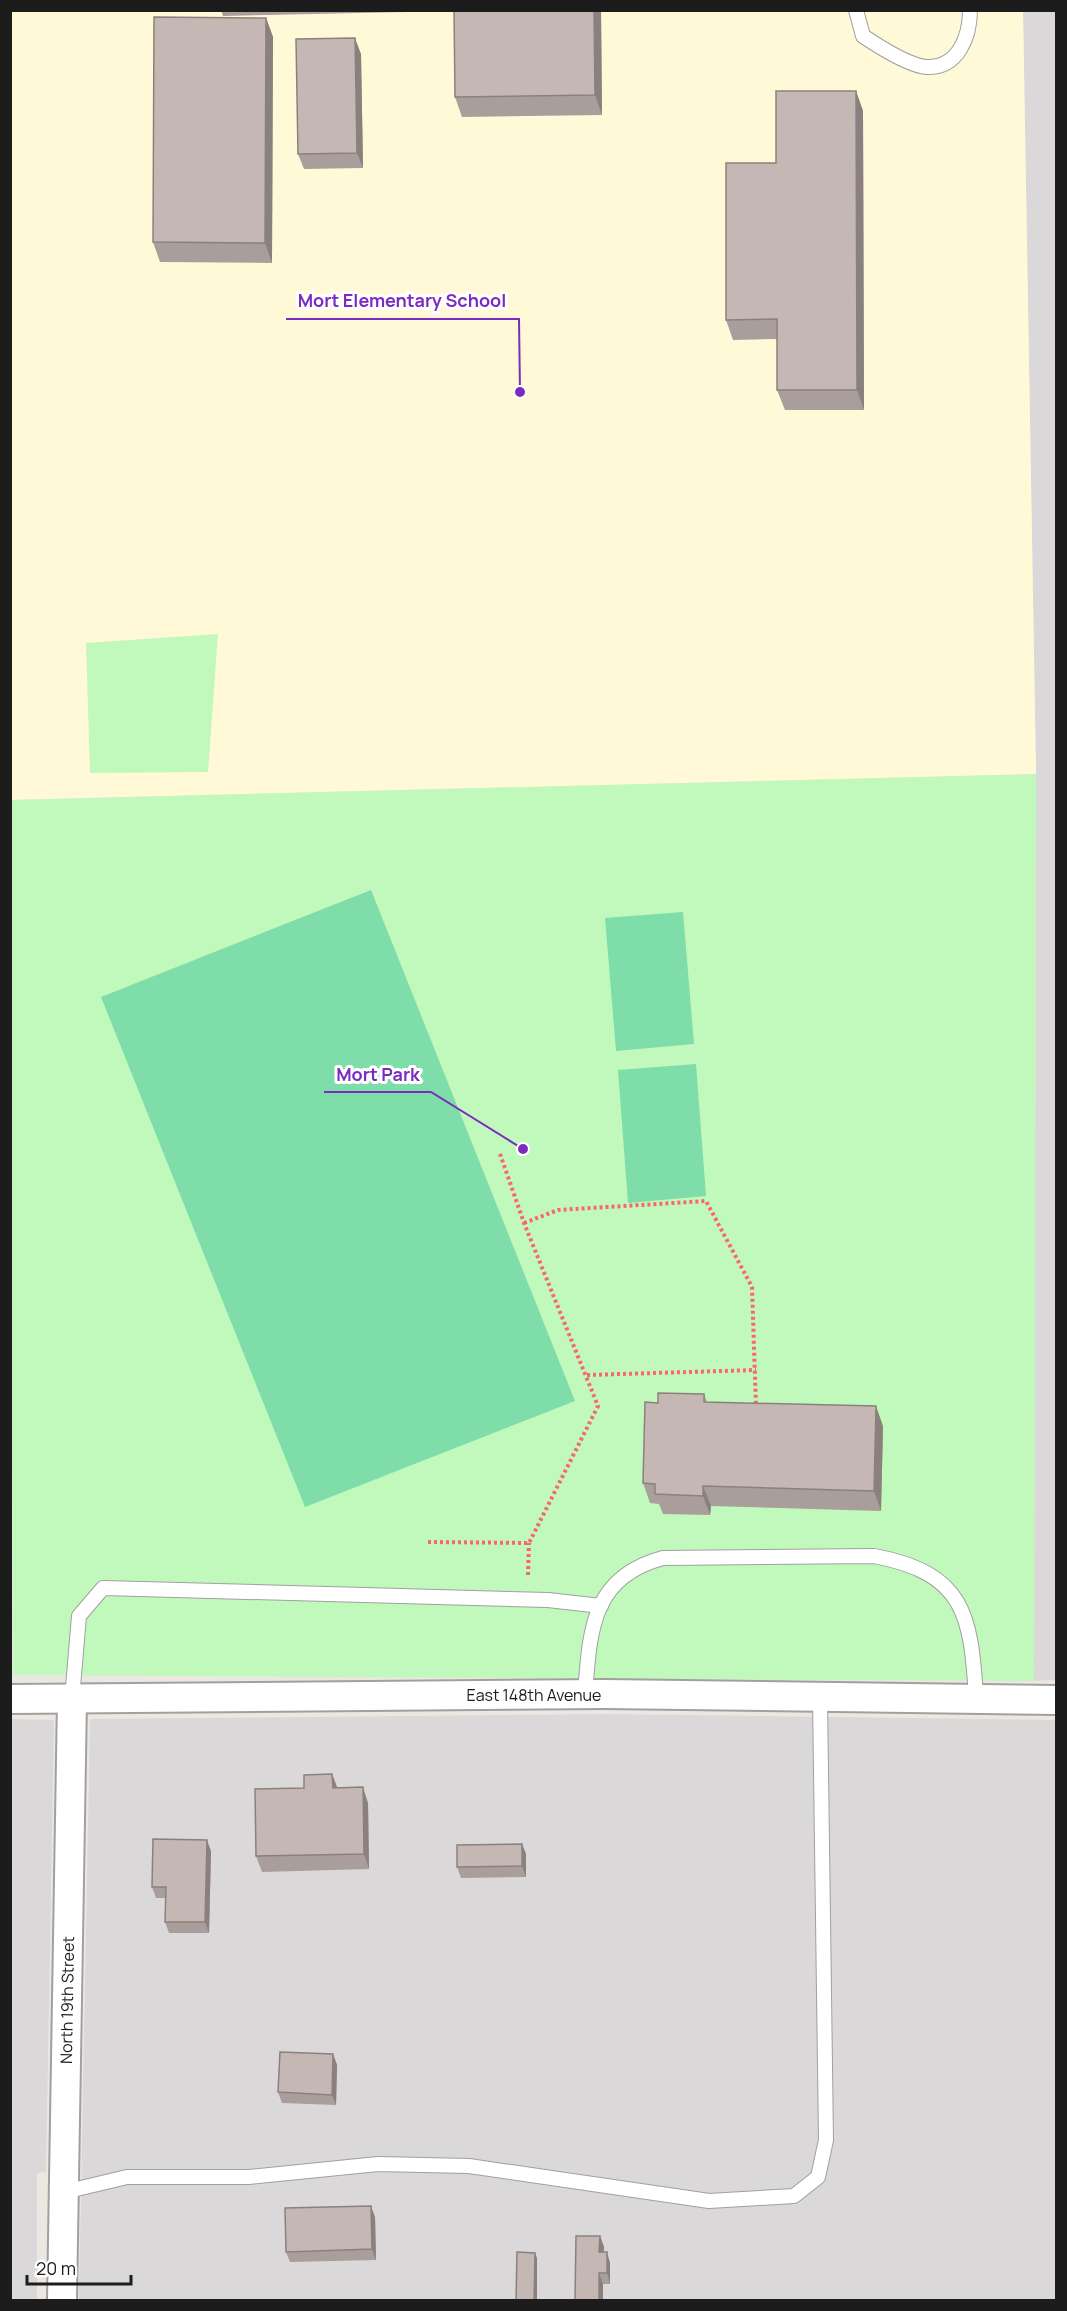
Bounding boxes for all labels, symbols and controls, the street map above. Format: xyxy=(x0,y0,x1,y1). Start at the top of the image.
callout: Mort Elementary School xyxy=(286,283,519,319)
text: Mort Elementary School xyxy=(298,288,506,312)
callout: Mort Park xyxy=(324,1056,431,1092)
text: Mort Park xyxy=(336,1062,421,1086)
street label: East 148th Avenue xyxy=(467,1684,601,1706)
street label: North 19th Street xyxy=(55,1936,79,2064)
scale bar xyxy=(27,2248,130,2286)
text: 20 m xyxy=(36,2256,76,2280)

